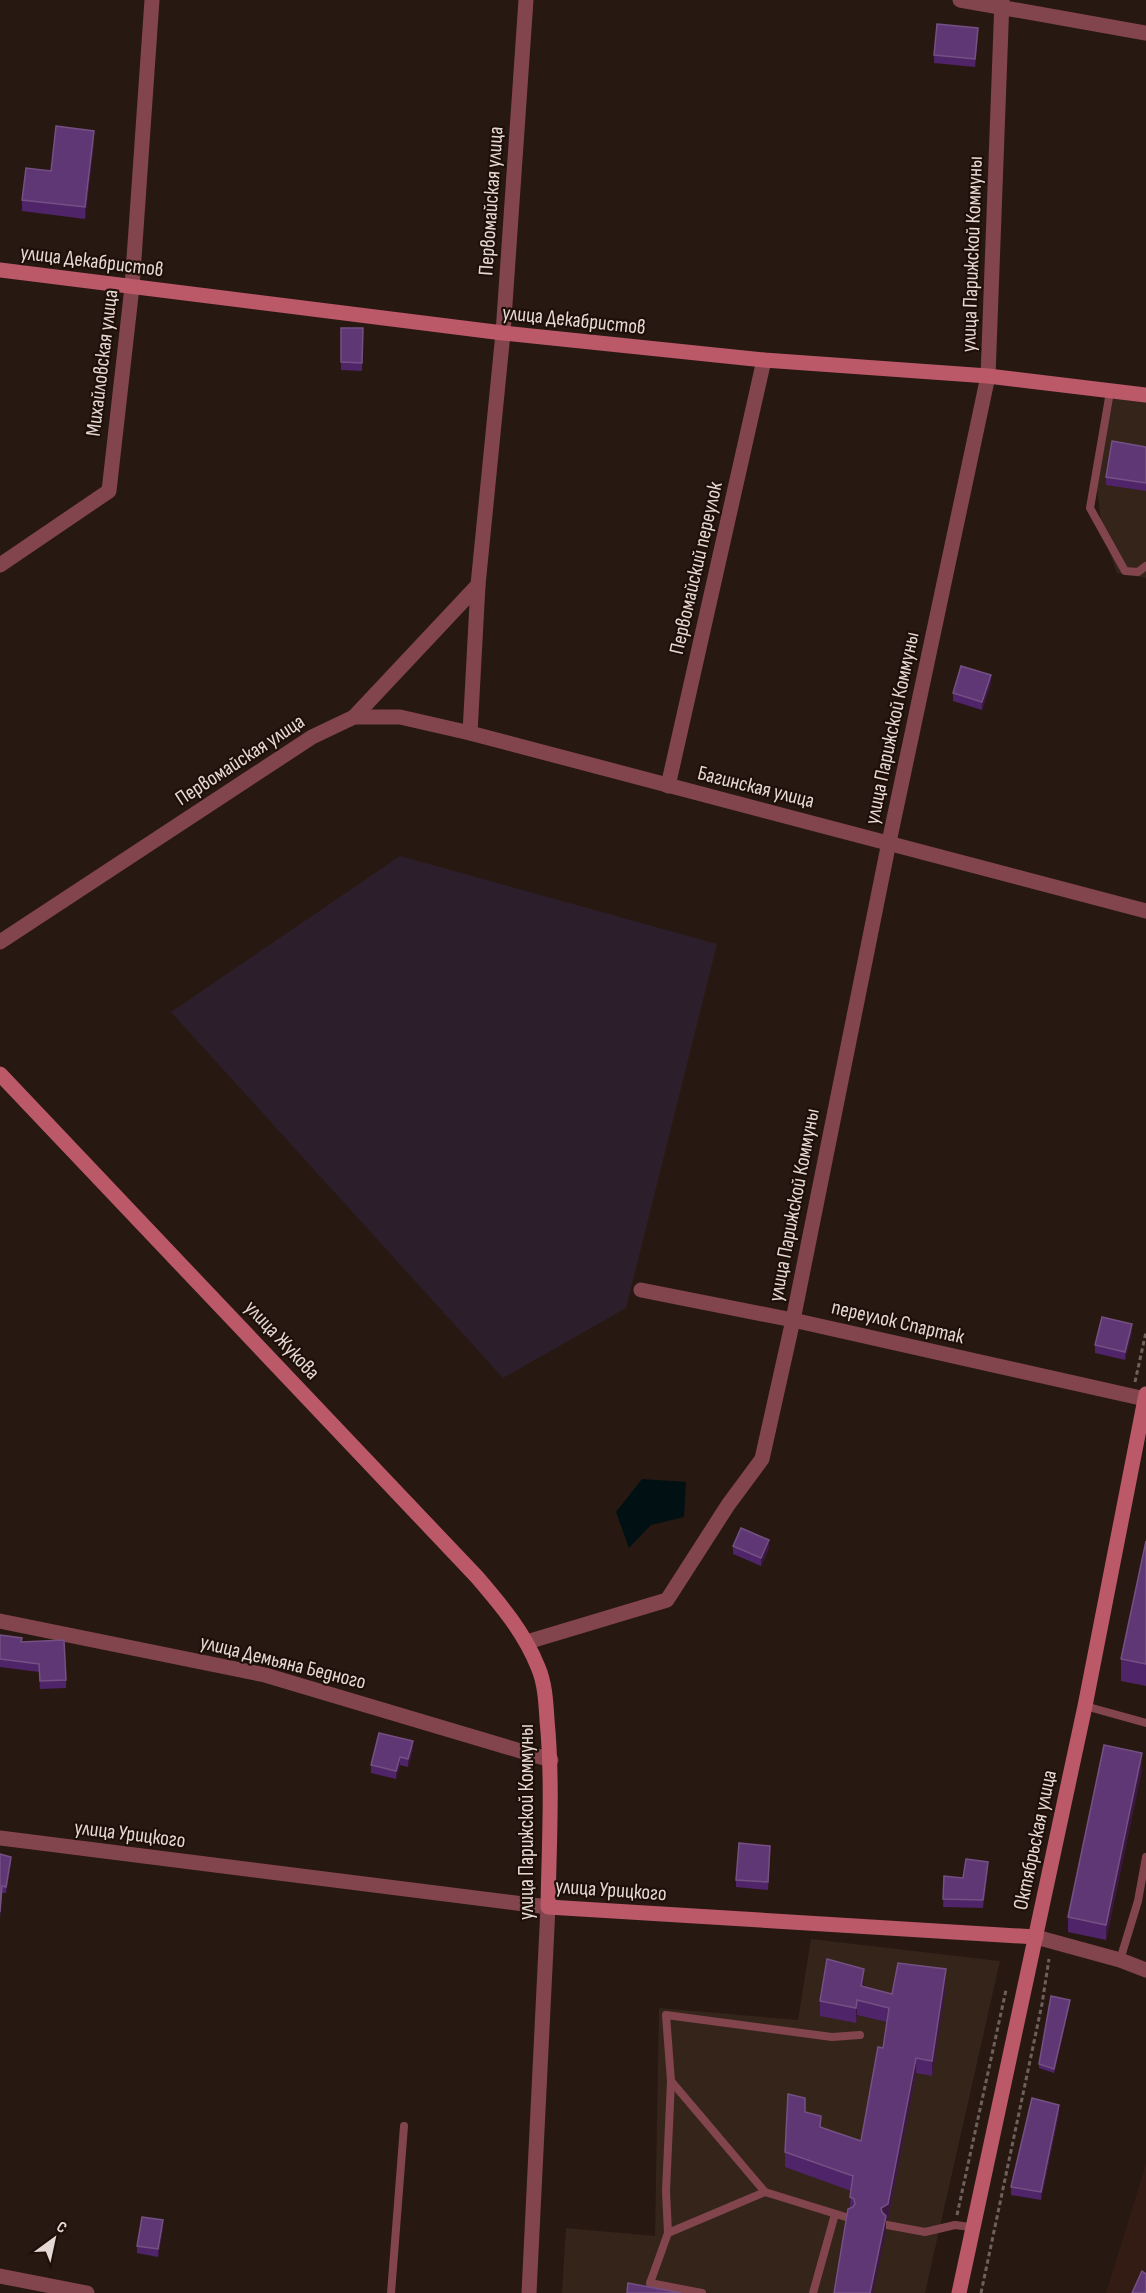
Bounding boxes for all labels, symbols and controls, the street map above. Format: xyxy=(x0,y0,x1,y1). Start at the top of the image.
street label: Первомайская улица xyxy=(473,126,509,276)
street label: улица Парижской Коммуны xyxy=(956,156,988,352)
street label: улица Декабристов xyxy=(19,240,165,282)
street label: Михайловская улица xyxy=(81,288,123,438)
street label: улица Декабристов xyxy=(501,300,647,340)
street label: Первомайский переулок xyxy=(664,479,728,657)
street label: улица Парижской Коммуны xyxy=(859,630,925,826)
street label: Первомайская улица xyxy=(171,709,309,811)
street label: Багинская улица xyxy=(695,760,817,814)
street label: улица Парижской Коммуны xyxy=(763,1106,825,1304)
street label: улица Жукова xyxy=(239,1295,325,1385)
street label: переулок Спартак xyxy=(829,1295,967,1349)
street label: улица Демьяна Бедного xyxy=(197,1629,369,1695)
street label: улица Парижской Коммуны xyxy=(514,1724,539,1920)
street label: Октябрьская улица xyxy=(1008,1768,1062,1912)
street label: улица Урицкого xyxy=(73,1815,187,1853)
street label: улица Урицкого xyxy=(554,1874,668,1906)
north arrow xyxy=(24,2209,84,2269)
text: С xyxy=(53,2217,70,2238)

